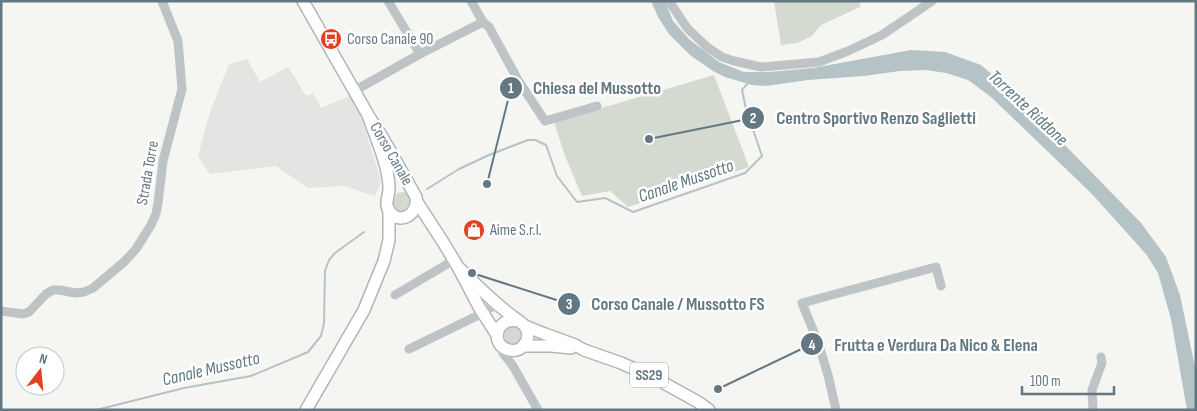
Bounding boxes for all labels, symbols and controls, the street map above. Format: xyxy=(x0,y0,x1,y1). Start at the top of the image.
bus stop icon: Corso Canale 90 xyxy=(319,27,343,51)
place label: Corso Canale 90 xyxy=(347,30,433,49)
water label: Torrente Riddone xyxy=(984,66,1072,150)
callout: Chiesa del Mussotto xyxy=(498,71,671,104)
text: Chiesa del Mussotto xyxy=(533,78,661,99)
text: 1 xyxy=(508,79,514,98)
callout: Centro Sportivo Renzo Saglietti xyxy=(741,101,985,134)
text: Centro Sportivo Renzo Saglietti xyxy=(776,108,976,129)
text: 2 xyxy=(750,109,756,128)
street label: Corso Canale xyxy=(365,119,417,189)
street label: Strada Torre xyxy=(133,139,163,207)
water label: Canale Mussotto xyxy=(636,155,737,207)
shop icon: Aime S.r.l. xyxy=(462,218,486,242)
place label: Aime S.r.l. xyxy=(489,221,542,240)
callout: Corso Canale / Mussotto FS xyxy=(556,288,774,321)
text: Corso Canale / Mussotto FS xyxy=(591,294,765,315)
text: 3 xyxy=(566,295,573,314)
callout: Frutta e Verdura Da Nico & Elena xyxy=(799,328,1048,361)
text: Frutta e Verdura Da Nico & Elena xyxy=(834,335,1038,356)
text: 4 xyxy=(809,336,816,355)
north arrow xyxy=(15,346,65,396)
water label: Canale Mussotto xyxy=(160,347,262,390)
text: N xyxy=(38,350,49,368)
road number: SS29 xyxy=(630,362,668,388)
scale bar xyxy=(1022,364,1114,396)
text: 100 m xyxy=(1030,372,1061,391)

